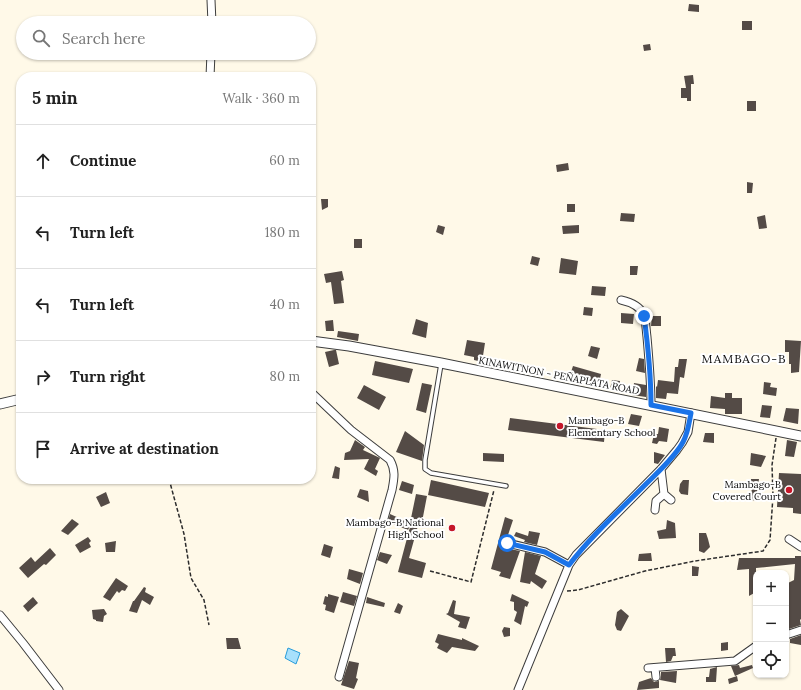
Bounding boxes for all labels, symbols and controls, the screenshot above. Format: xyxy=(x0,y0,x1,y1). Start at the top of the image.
search box xyxy=(16,16,316,60)
icon: search xyxy=(30,27,52,49)
text: Search here xyxy=(62,29,145,48)
text: 5 min xyxy=(32,87,78,109)
text: Walk · 360 m xyxy=(222,90,300,107)
icon: ahead xyxy=(32,150,54,172)
text: Continue xyxy=(70,151,136,170)
text: 60 m xyxy=(269,152,300,169)
icon: left xyxy=(32,222,54,244)
text: Turn left xyxy=(70,223,134,242)
text: 180 m xyxy=(265,224,300,241)
icon: left xyxy=(32,294,54,316)
text: Turn left xyxy=(70,295,134,314)
text: 40 m xyxy=(270,296,300,313)
route end xyxy=(635,307,653,325)
district label: MAMBAGO-B xyxy=(702,351,786,366)
street label: KINAWITNON - PEÑAPLATA ROAD xyxy=(477,354,640,397)
icon: right xyxy=(32,366,54,388)
text: Turn right xyxy=(70,367,146,386)
text: 80 m xyxy=(270,368,300,385)
place label: Mambago-B Elementary School xyxy=(568,414,656,439)
marker: Mambago-B Elementary School xyxy=(555,421,565,431)
icon: arrive xyxy=(32,438,54,460)
text: Arrive at destination xyxy=(70,439,219,458)
place label: Mambago-B Covered Court xyxy=(712,478,781,503)
marker: Mambago-B Covered Court xyxy=(784,485,794,495)
place label: Mambago-B National High School xyxy=(346,516,444,541)
marker: Mambago-B National High School xyxy=(447,523,457,533)
route start xyxy=(498,534,516,552)
map controls xyxy=(753,570,789,678)
button: + xyxy=(753,570,789,606)
button: − xyxy=(753,606,789,642)
button: locate xyxy=(753,642,789,678)

